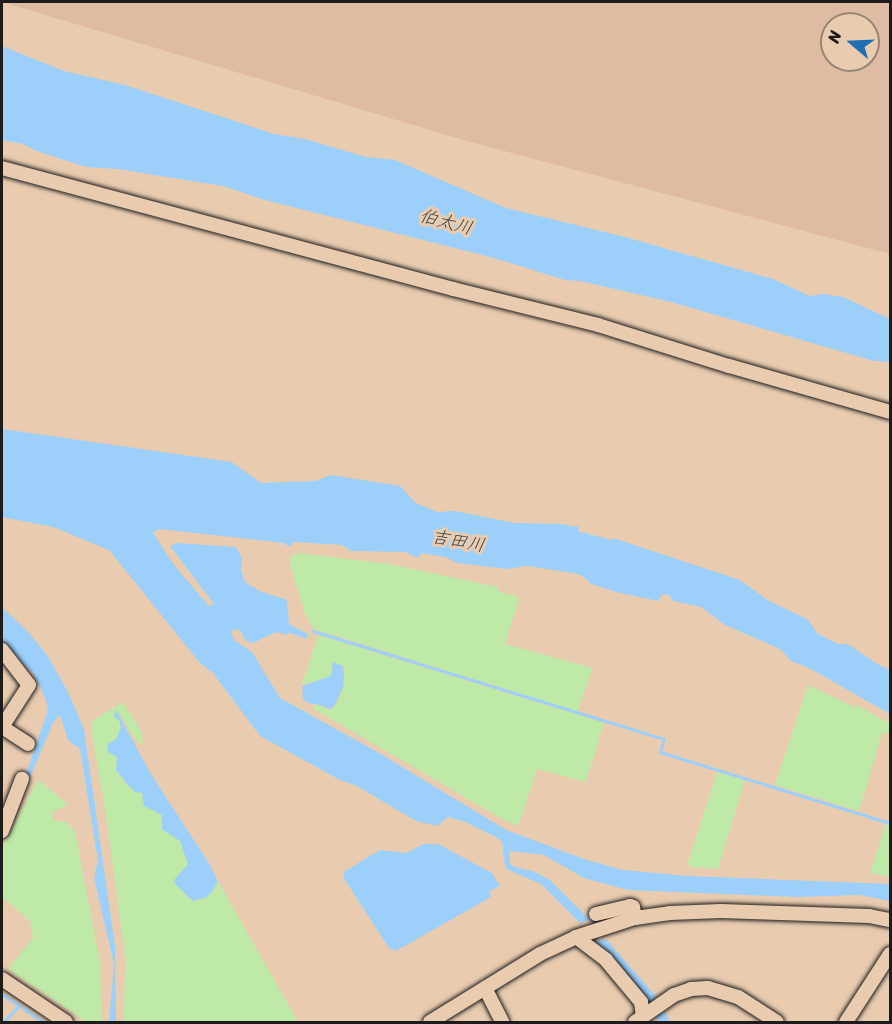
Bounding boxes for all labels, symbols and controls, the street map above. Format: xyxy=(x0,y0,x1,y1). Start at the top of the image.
north arrow xyxy=(820,12,880,72)
text: N xyxy=(819,27,850,47)
water label: 伯太川 xyxy=(417,205,475,239)
water label: 吉田川 xyxy=(430,526,486,556)

